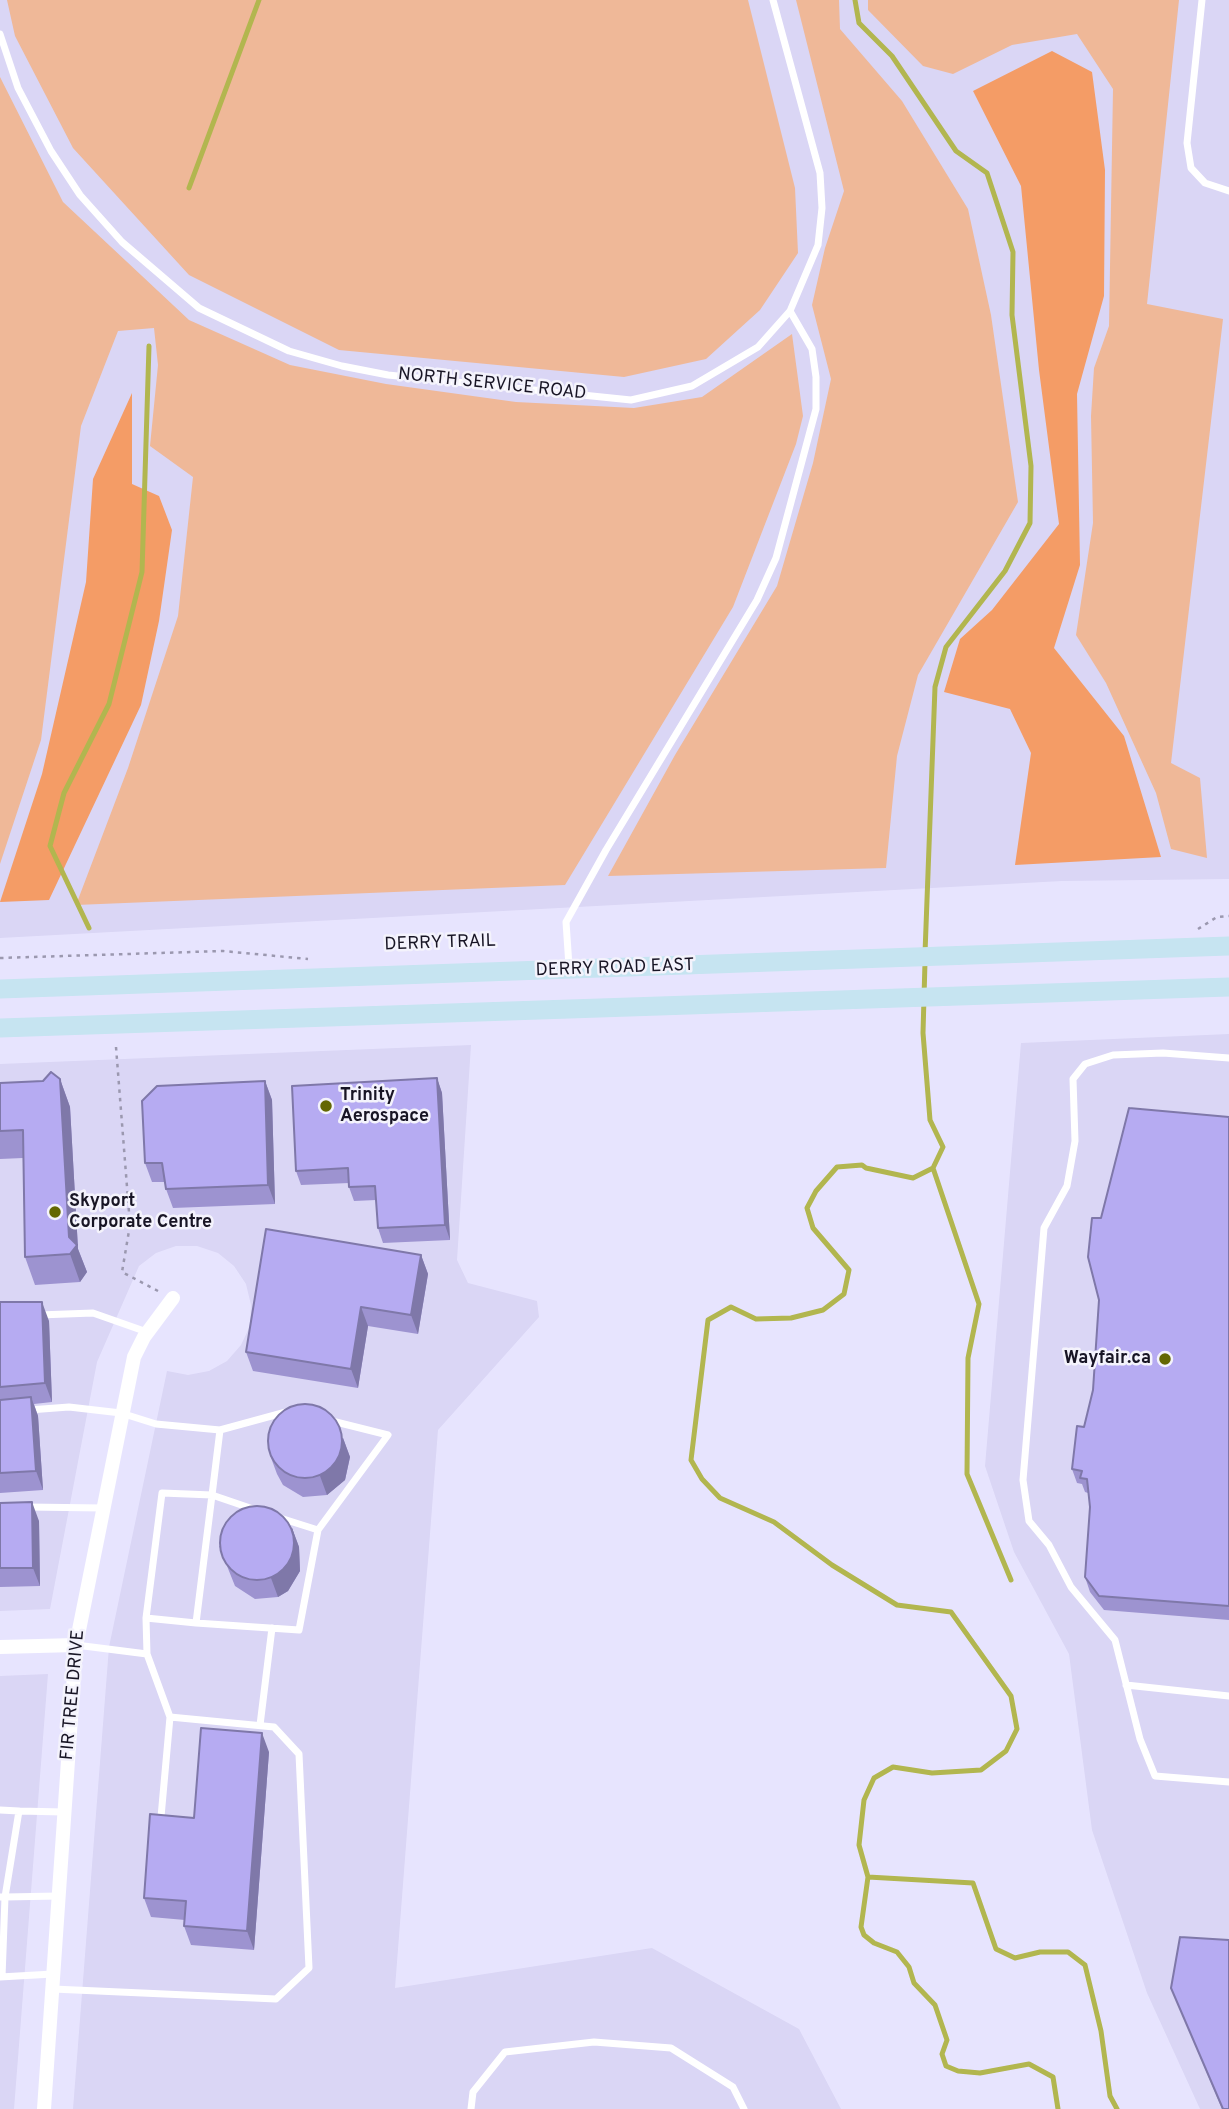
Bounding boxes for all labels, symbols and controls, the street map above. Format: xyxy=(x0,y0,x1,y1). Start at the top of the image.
street label: NORTH SERVICE ROAD xyxy=(397,364,587,406)
street label: DERRY TRAIL xyxy=(384,931,496,957)
street label: DERRY ROAD EAST xyxy=(535,955,695,983)
place label: Trinity Aerospace xyxy=(340,1085,429,1128)
marker: Trinity Aerospace xyxy=(318,1098,334,1114)
place label: Skyport Corporate Centre xyxy=(69,1191,212,1234)
marker: Skyport Corporate Centre xyxy=(47,1204,63,1220)
place label: Wayfair.ca xyxy=(1064,1348,1151,1370)
marker: Wayfair.ca xyxy=(1157,1351,1173,1367)
street label: FIR TREE DRIVE xyxy=(58,1629,90,1761)

